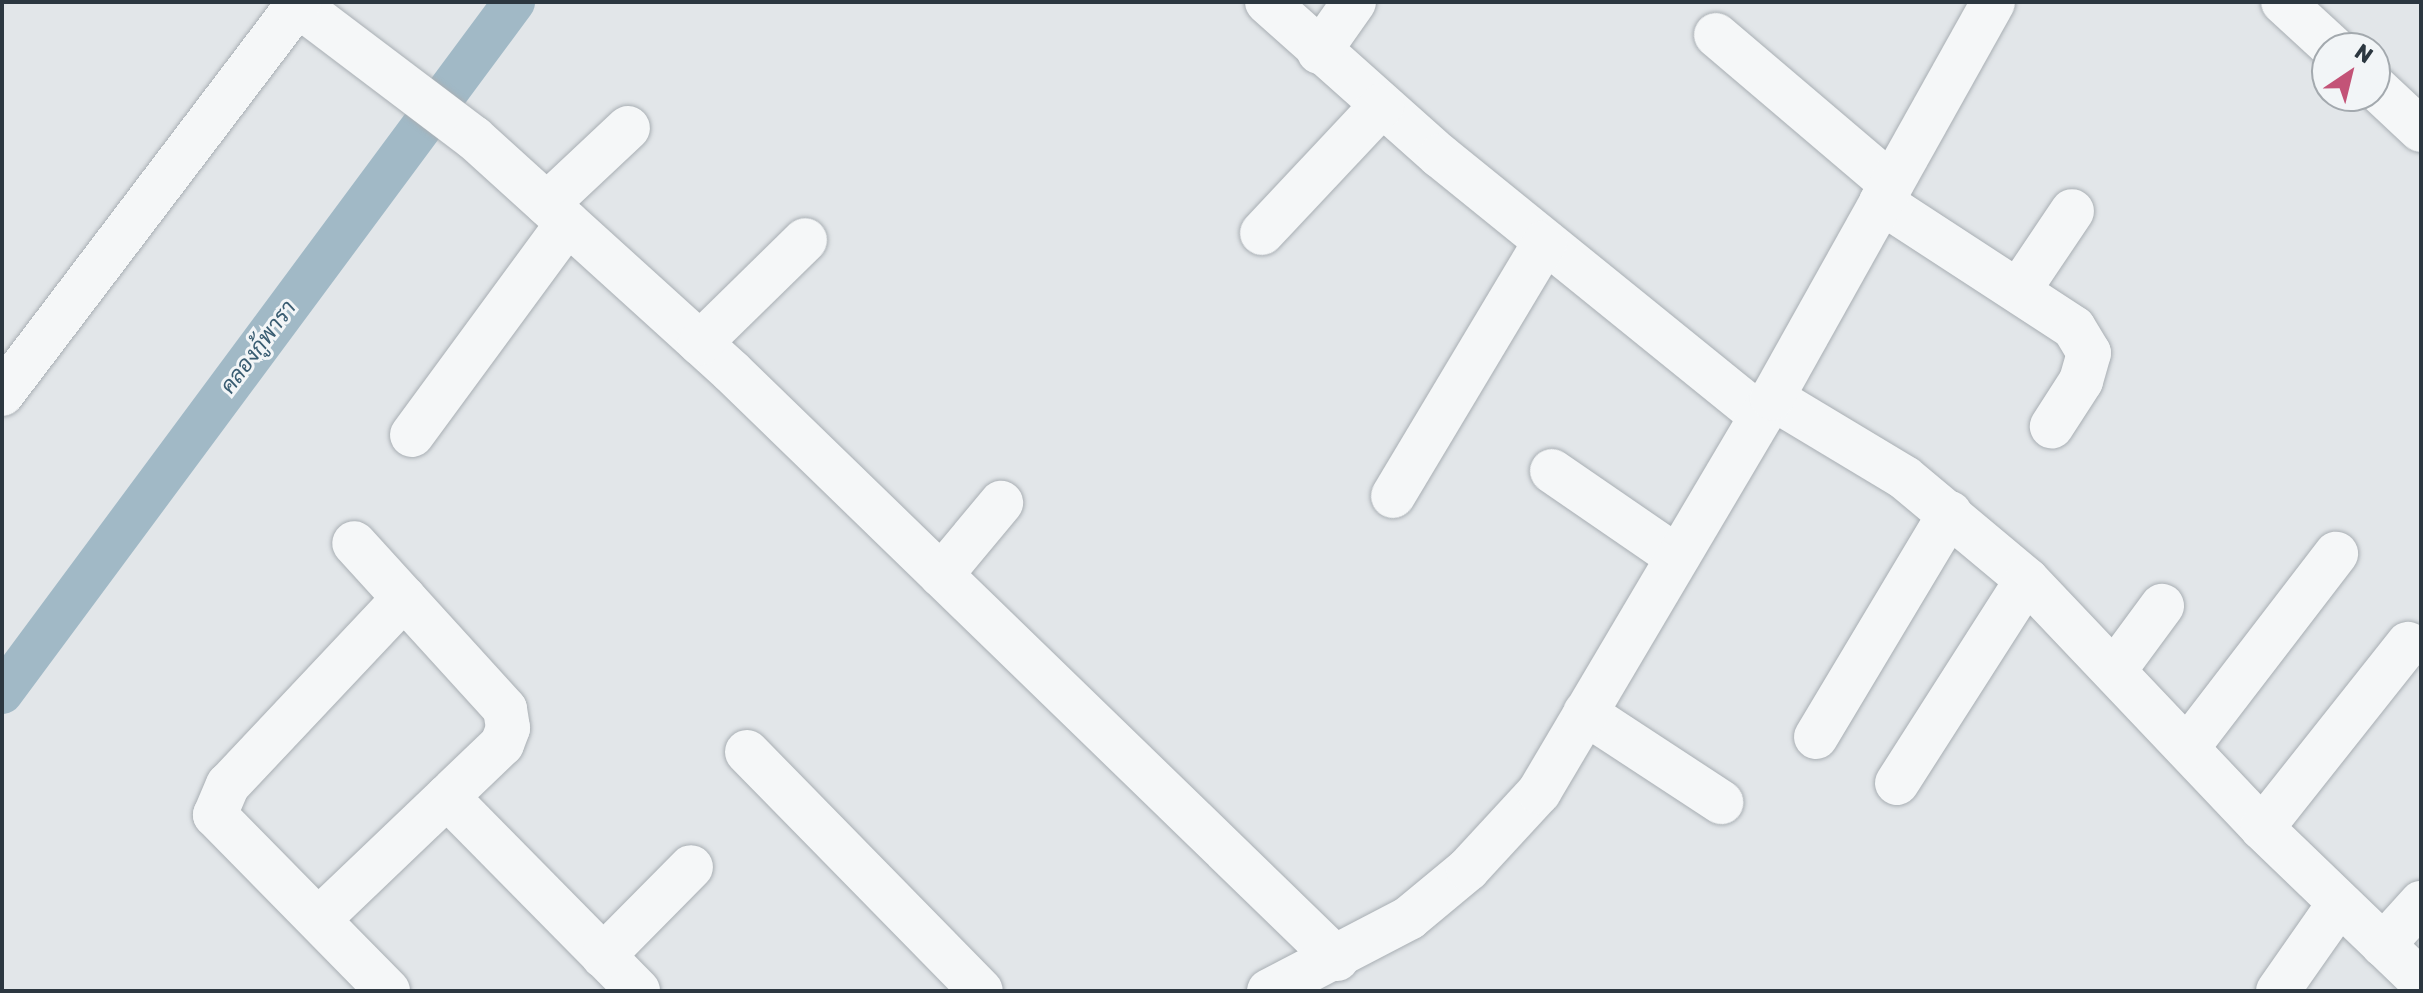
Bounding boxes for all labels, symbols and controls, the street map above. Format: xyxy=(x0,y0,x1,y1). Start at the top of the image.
north arrow xyxy=(2311,32,2391,112)
text: N xyxy=(2350,38,2378,69)
water label: คลองกู้พารา xyxy=(215,295,301,399)

